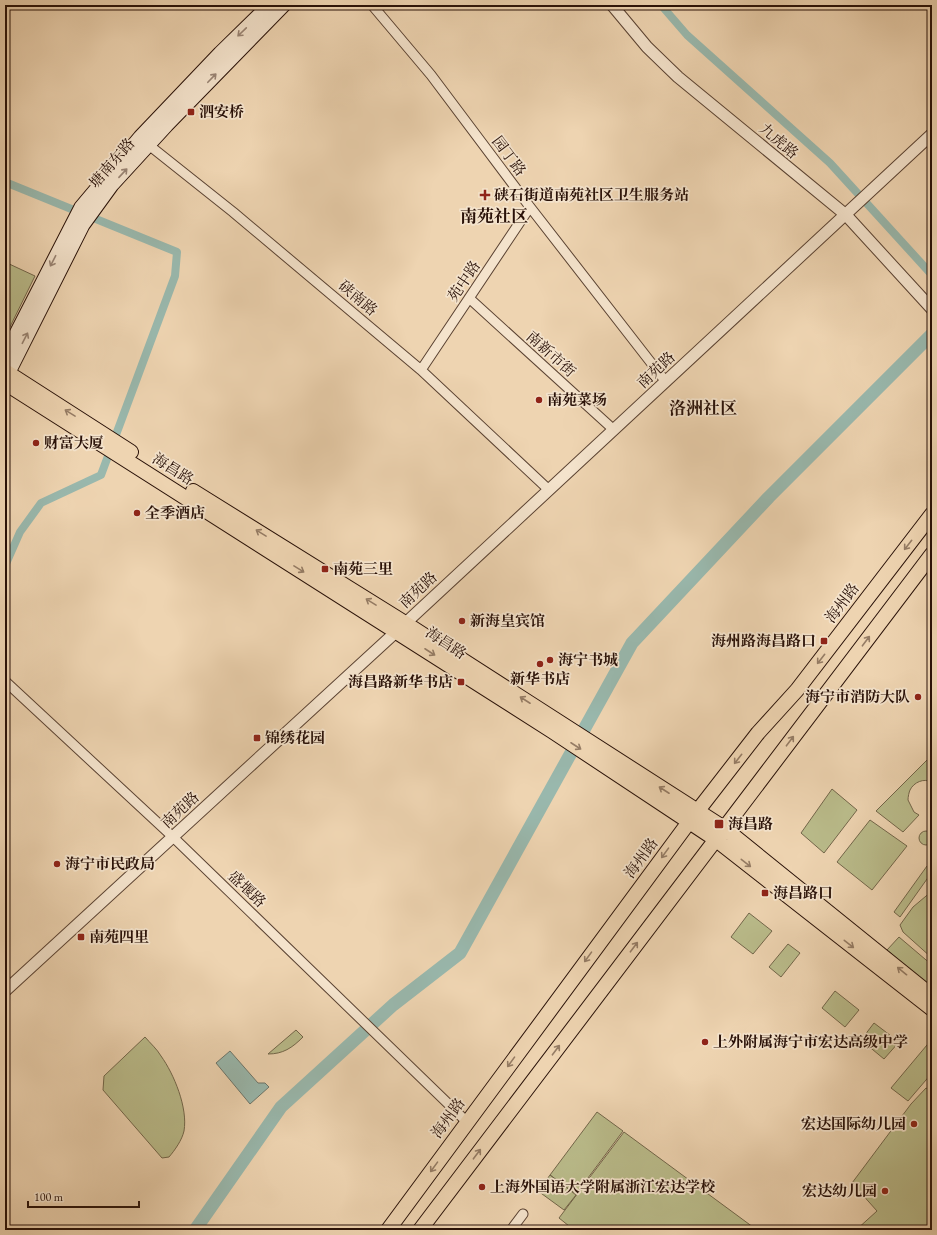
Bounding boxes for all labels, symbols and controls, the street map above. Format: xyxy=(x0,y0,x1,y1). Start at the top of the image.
one-way arrow xyxy=(237,27,247,37)
one-way arrow xyxy=(208,73,217,83)
place label: 泗安桥 xyxy=(199,102,244,121)
marker: 泗安桥 xyxy=(186,107,196,117)
street label: 九虎路 xyxy=(756,119,803,162)
street label: 园丁路 xyxy=(488,132,531,179)
street label: 塘南东路 xyxy=(85,134,138,192)
one-way arrow xyxy=(118,168,127,178)
place label: 硖石街道南苑社区卫生服务站 xyxy=(494,185,689,204)
marker: 硖石街道南苑社区卫生服务站 xyxy=(479,189,491,201)
district label: 南苑社区 xyxy=(460,205,528,227)
one-way arrow xyxy=(49,255,56,267)
street label: 苑中路 xyxy=(443,257,484,305)
street label: 硖南路 xyxy=(335,276,382,319)
street label: 南新市街 xyxy=(523,326,580,381)
one-way arrow xyxy=(22,333,29,345)
street label: 南苑路 xyxy=(633,347,679,392)
place label: 南苑菜场 xyxy=(547,390,607,409)
marker: 南苑菜场 xyxy=(534,395,544,405)
district label: 洛洲社区 xyxy=(669,397,737,419)
one-way arrow xyxy=(64,408,76,416)
place label: 财富大厦 xyxy=(44,433,104,452)
marker: 财富大厦 xyxy=(31,438,41,448)
street label: 海昌路 xyxy=(149,449,197,489)
place label: 全季酒店 xyxy=(145,503,205,522)
marker: 全季酒店 xyxy=(132,508,142,518)
one-way arrow xyxy=(255,529,267,537)
one-way arrow xyxy=(904,539,913,550)
place label: 南苑三里 xyxy=(333,559,393,578)
marker: 南苑三里 xyxy=(320,564,330,574)
one-way arrow xyxy=(293,565,304,573)
street label: 南苑路 xyxy=(395,567,441,612)
street label: 海州路 xyxy=(820,579,863,626)
one-way arrow xyxy=(366,598,377,607)
place label: 新海皇宾馆 xyxy=(470,611,545,630)
marker: 新海皇宾馆 xyxy=(457,616,467,626)
street label: 海昌路 xyxy=(422,622,470,663)
place label: 海州路海昌路口 xyxy=(711,631,816,650)
marker: 海州路海昌路口 xyxy=(819,636,829,646)
one-way arrow xyxy=(861,636,870,647)
one-way arrow xyxy=(424,648,435,656)
place label: 海宁书城 xyxy=(558,650,618,669)
one-way arrow xyxy=(816,653,825,664)
marker: 海宁书城 xyxy=(545,655,555,665)
marker: 新华书店 xyxy=(535,659,545,669)
place label: 新华书店 xyxy=(510,669,570,688)
place label: 海昌路新华书店 xyxy=(348,672,453,691)
marker: 海昌路新华书店 xyxy=(456,677,466,687)
place label: 海宁市消防大队 xyxy=(805,687,910,706)
marker: 海宁市消防大队 xyxy=(913,692,923,702)
one-way arrow xyxy=(519,696,531,704)
place label: 锦绣花园 xyxy=(265,728,325,747)
marker: 锦绣花园 xyxy=(252,733,262,743)
one-way arrow xyxy=(785,736,794,747)
one-way arrow xyxy=(570,742,581,750)
one-way arrow xyxy=(733,753,742,764)
one-way arrow xyxy=(659,786,670,794)
street label: 南苑路 xyxy=(157,787,203,832)
place label: 海昌路 xyxy=(728,814,773,833)
marker: 海昌路 xyxy=(713,818,725,830)
street label: 海州路 xyxy=(620,834,662,881)
one-way arrow xyxy=(661,847,670,858)
place label: 海宁市民政局 xyxy=(65,854,155,873)
marker: 海宁市民政局 xyxy=(52,859,62,869)
one-way arrow xyxy=(741,859,752,868)
street label: 盛堰路 xyxy=(225,866,270,911)
place label: 海昌路口 xyxy=(773,883,833,902)
marker: 海昌路口 xyxy=(760,888,770,898)
place label: 南苑四里 xyxy=(89,927,149,946)
marker: 南苑四里 xyxy=(76,932,86,942)
one-way arrow xyxy=(843,939,854,948)
one-way arrow xyxy=(630,941,638,952)
one-way arrow xyxy=(584,952,592,963)
one-way arrow xyxy=(896,967,907,976)
place label: 上外附属海宁市宏达高级中学 xyxy=(713,1032,908,1051)
marker: 上外附属海宁市宏达高级中学 xyxy=(700,1037,710,1047)
one-way arrow xyxy=(551,1045,560,1056)
one-way arrow xyxy=(507,1056,515,1067)
street label: 海州路 xyxy=(427,1094,469,1141)
place label: 宏达国际幼儿园 xyxy=(801,1114,906,1133)
marker: 宏达国际幼儿园 xyxy=(909,1119,919,1129)
one-way arrow xyxy=(473,1149,481,1160)
one-way arrow xyxy=(430,1161,438,1172)
place label: 上海外国语大学附属浙江宏达学校 xyxy=(490,1177,716,1196)
place label: 宏达幼儿园 xyxy=(802,1181,877,1200)
marker: 上海外国语大学附属浙江宏达学校 xyxy=(477,1182,487,1192)
scale bar xyxy=(28,1183,139,1209)
marker: 宏达幼儿园 xyxy=(880,1186,890,1196)
text: 100 m xyxy=(34,1189,64,1205)

